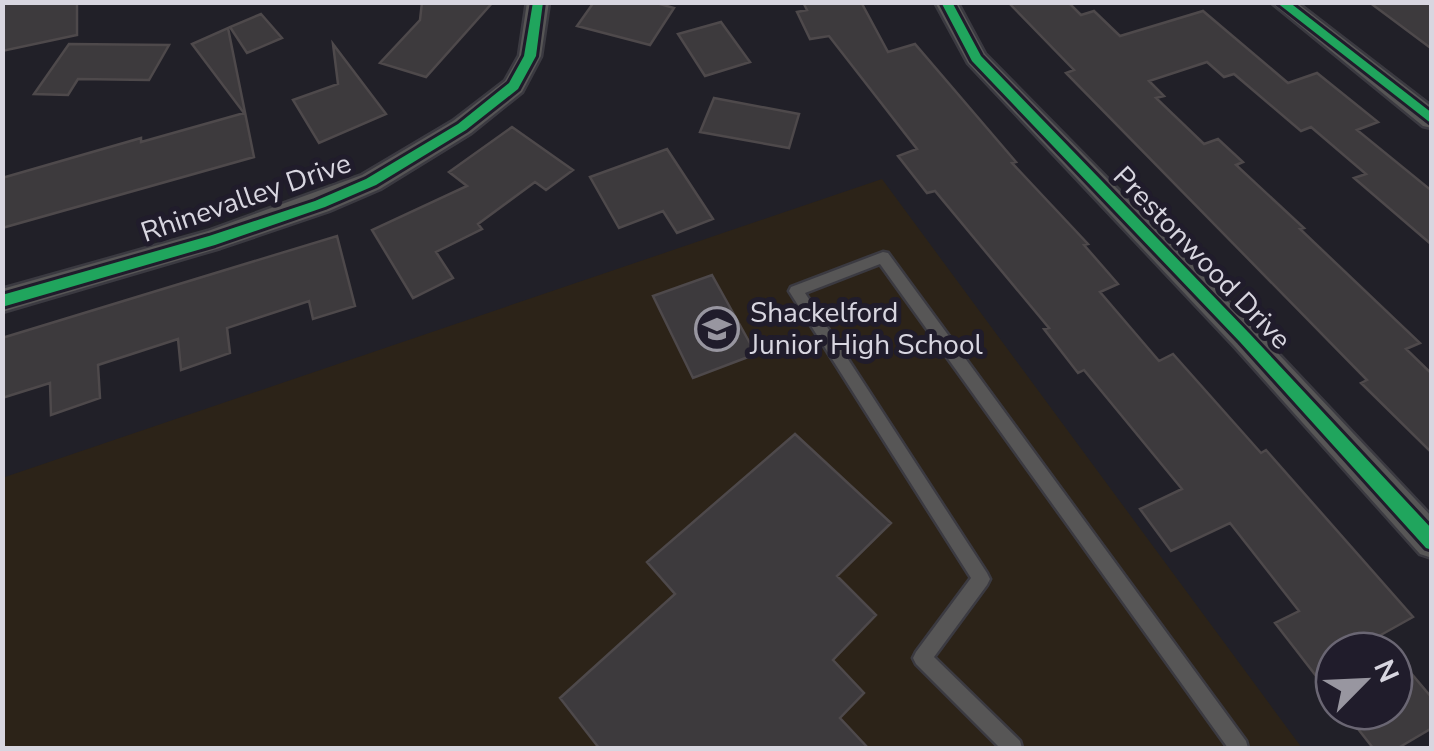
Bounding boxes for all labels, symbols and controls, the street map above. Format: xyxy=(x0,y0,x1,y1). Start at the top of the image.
street label: Rhinevalley Drive xyxy=(136,144,356,252)
street label: Prestonwood Drive xyxy=(1105,158,1299,358)
place label: Shackelford Junior High School xyxy=(749,294,984,364)
school or university icon: Shackelford Junior High School xyxy=(694,306,740,352)
north arrow xyxy=(1314,631,1414,731)
text: N xyxy=(1364,654,1408,689)

